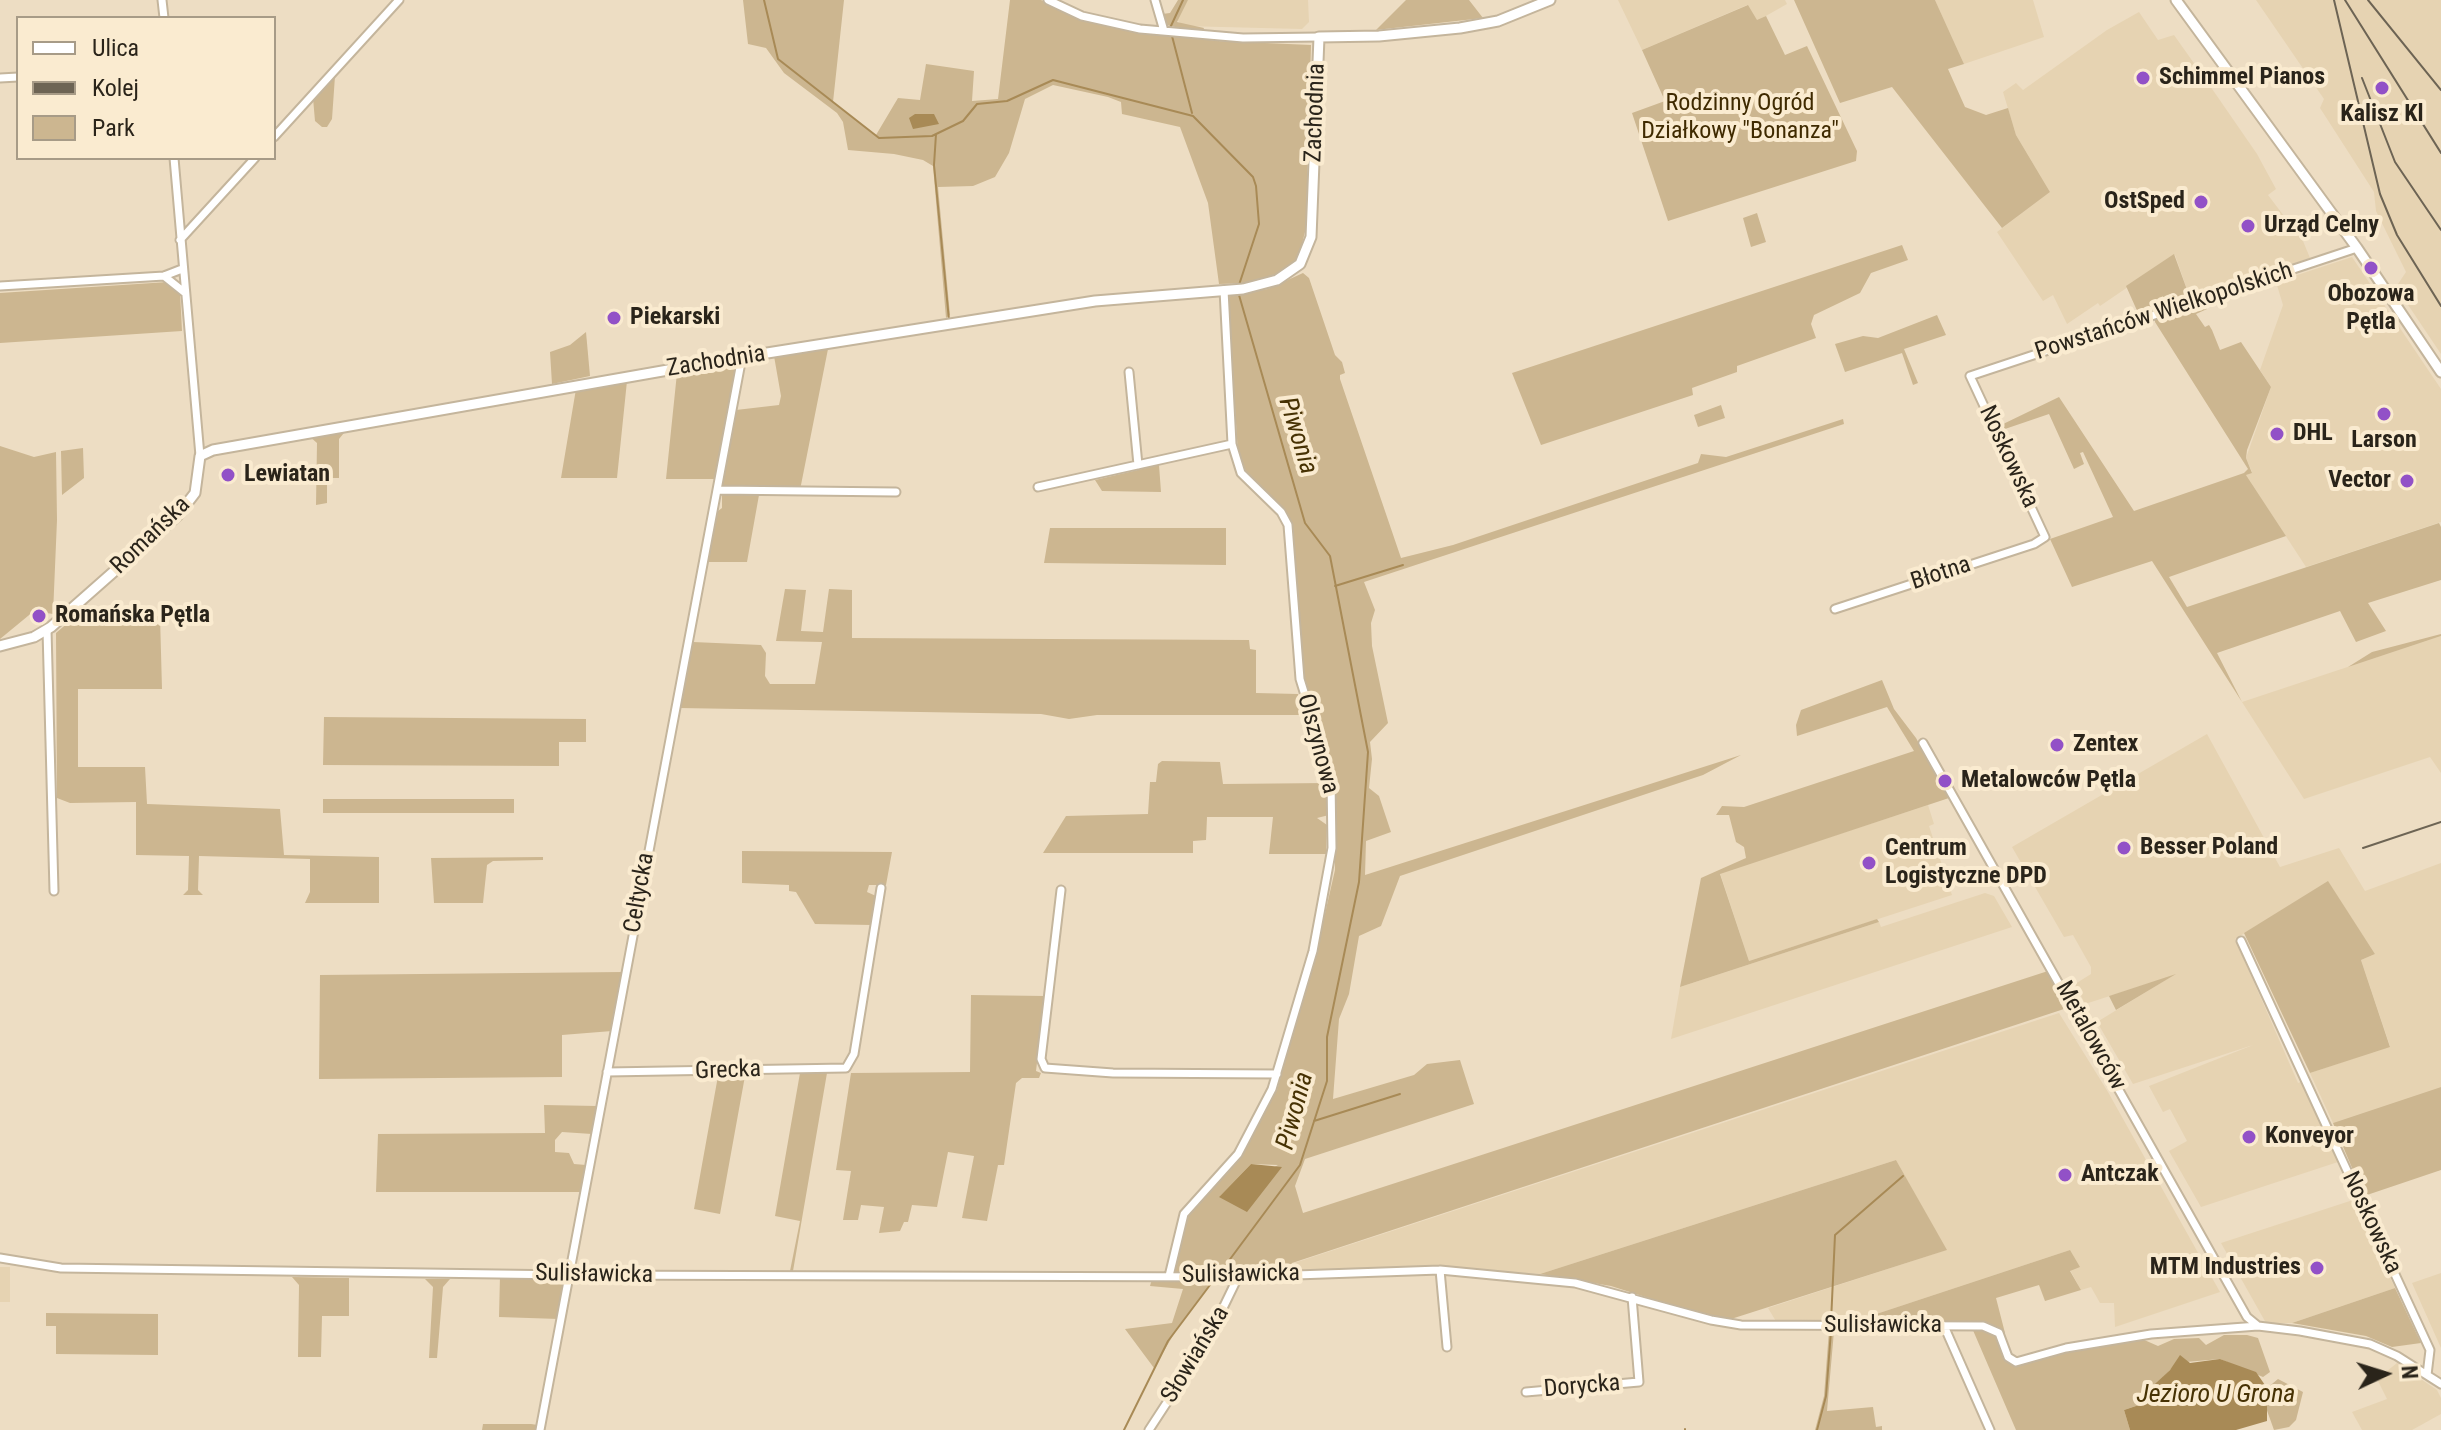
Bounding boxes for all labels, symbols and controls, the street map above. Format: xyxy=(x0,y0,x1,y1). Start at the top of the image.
legend xyxy=(16,16,276,160)
text: Ulica xyxy=(92,34,139,62)
street label: Zachodnia xyxy=(1300,63,1332,163)
place label: Schimmel Pianos xyxy=(2159,64,2325,92)
marker: Schimmel Pianos xyxy=(2134,69,2152,87)
text: Kolej xyxy=(92,74,139,102)
marker: Kalisz Kl xyxy=(2373,79,2391,97)
park label: Rodzinny Ogród Działkowy "Bonanza" xyxy=(1641,90,1839,146)
place label: Kalisz Kl xyxy=(2340,101,2424,129)
text: Park xyxy=(92,114,135,142)
place label: OstSped xyxy=(2104,188,2185,216)
marker: OstSped xyxy=(2192,193,2210,211)
place label: Urząd Celny xyxy=(2264,212,2379,240)
marker: Urząd Celny xyxy=(2239,217,2257,235)
street label: Powstańców Wielkopolskich xyxy=(2032,257,2296,367)
marker: Obozowa Pętla xyxy=(2362,259,2380,277)
place label: Obozowa Pętla xyxy=(2327,281,2415,337)
place label: Piekarski xyxy=(630,304,720,332)
marker: Piekarski xyxy=(605,309,623,327)
street label: Zachodnia xyxy=(665,340,767,384)
water label: Piwonia xyxy=(1271,394,1323,478)
street label: Noskowska xyxy=(1972,401,2044,513)
marker: Larson xyxy=(2375,405,2393,423)
place label: DHL xyxy=(2293,420,2333,448)
marker: DHL xyxy=(2268,425,2286,443)
place label: Larson xyxy=(2351,427,2417,455)
place label: Lewiatan xyxy=(244,461,330,489)
marker: Lewiatan xyxy=(219,466,237,484)
place label: Vector xyxy=(2328,467,2391,495)
marker: Vector xyxy=(2398,472,2416,490)
street label: Romańska xyxy=(105,491,197,581)
street label: Błotna xyxy=(1907,551,1975,597)
place label: Romańska Pętla xyxy=(55,602,210,630)
marker: Romańska Pętla xyxy=(30,607,48,625)
street label: Olszynowa xyxy=(1290,691,1344,797)
place label: Zentex xyxy=(2073,731,2138,759)
marker: Zentex xyxy=(2048,736,2066,754)
place label: Metalowców Pętla xyxy=(1961,767,2136,795)
marker: Metalowców Pętla xyxy=(1936,772,1954,790)
place label: Besser Poland xyxy=(2140,834,2278,862)
place label: Centrum Logistyczne DPD xyxy=(1885,835,2047,891)
marker: Besser Poland xyxy=(2115,839,2133,857)
street label: Celtycka xyxy=(619,851,661,935)
marker: Centrum Logistyczne DPD xyxy=(1860,854,1878,872)
street label: Metalowców xyxy=(2048,977,2132,1095)
street label: Grecka xyxy=(695,1055,761,1087)
water label: Piwonia xyxy=(1271,1069,1321,1153)
place label: Konveyor xyxy=(2265,1123,2354,1151)
marker: Konveyor xyxy=(2240,1128,2258,1146)
place label: Antczak xyxy=(2081,1161,2159,1189)
marker: Antczak xyxy=(2056,1166,2074,1184)
street label: Noskowska xyxy=(2335,1167,2407,1279)
place label: MTM Industries xyxy=(2150,1254,2301,1282)
marker: MTM Industries xyxy=(2308,1259,2326,1277)
street label: Sulisławicka xyxy=(535,1260,653,1290)
street label: Sulisławicka xyxy=(1182,1260,1300,1290)
street label: Słowiańska xyxy=(1156,1301,1236,1409)
street label: Sulisławicka xyxy=(1824,1312,1942,1340)
north arrow xyxy=(2345,1334,2425,1414)
text: N xyxy=(2397,1365,2422,1380)
street label: Dorycka xyxy=(1543,1369,1621,1405)
water label: Jezioro U Grona xyxy=(2137,1379,2295,1411)

